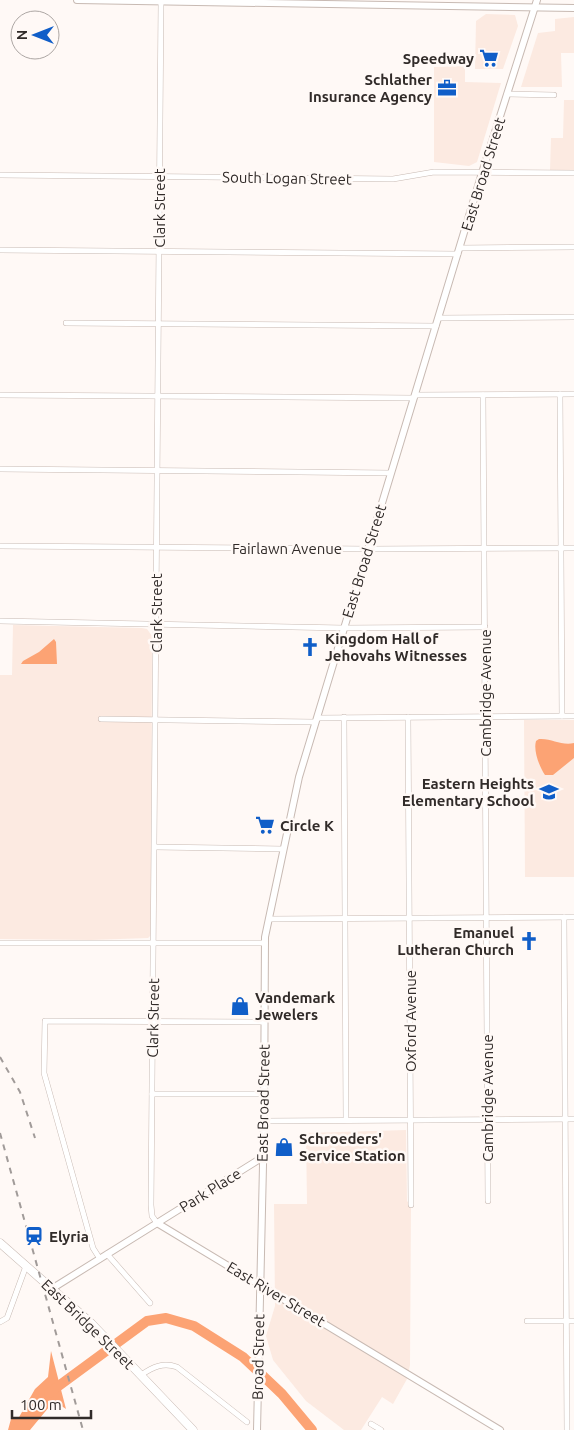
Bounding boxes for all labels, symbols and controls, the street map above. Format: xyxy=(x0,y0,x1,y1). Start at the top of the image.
north arrow xyxy=(10,10,60,60)
text: N xyxy=(14,30,30,40)
supermarket icon: Speedway xyxy=(478,47,500,69)
place label: Speedway xyxy=(403,50,474,67)
place label: Schlather Insurance Agency xyxy=(308,71,433,105)
office icon: Schlather Insurance Agency xyxy=(436,77,458,99)
street label: East Broad Street xyxy=(458,115,508,233)
street label: Clark Street xyxy=(151,168,168,248)
street label: South Logan Street xyxy=(222,168,352,188)
street label: East Broad Street xyxy=(339,502,389,620)
street label: Fairlawn Avenue xyxy=(232,540,342,557)
street label: Clark Street xyxy=(148,573,165,653)
street label: Cambridge Avenue xyxy=(477,629,494,757)
place label: Kingdom Hall of Jehovahs Witnesses xyxy=(325,630,467,664)
church icon: Kingdom Hall of Jehovahs Witnesses xyxy=(299,636,321,658)
place label: Eastern Heights Elementary School xyxy=(402,775,534,809)
school or university icon: Eastern Heights Elementary School xyxy=(538,781,560,803)
supermarket icon: Circle K xyxy=(254,814,276,836)
place label: Circle K xyxy=(280,817,334,834)
place label: Emanuel Lutheran Church xyxy=(397,924,514,958)
church icon: Emanuel Lutheran Church xyxy=(518,930,540,952)
street label: Oxford Avenue xyxy=(402,970,419,1072)
street label: Clark Street xyxy=(144,978,162,1058)
place label: Vandemark Jewelers xyxy=(255,989,336,1023)
shop icon: Vandemark Jewelers xyxy=(229,995,251,1017)
street label: Cambridge Avenue xyxy=(479,1034,496,1162)
street label: East Broad Street xyxy=(253,1044,273,1162)
place label: Schroeders' Service Station xyxy=(299,1130,406,1164)
shop icon: Schroeders' Service Station xyxy=(273,1136,295,1158)
street label: Park Place xyxy=(176,1164,244,1216)
station icon: Elyria xyxy=(23,1225,45,1247)
place label: Elyria xyxy=(49,1228,89,1245)
street label: East River Street xyxy=(224,1258,328,1330)
street label: East Bridge Street xyxy=(38,1276,138,1372)
street label: Broad Street xyxy=(249,1314,267,1400)
scale bar xyxy=(12,1388,91,1420)
text: 100 m xyxy=(20,1396,62,1413)

